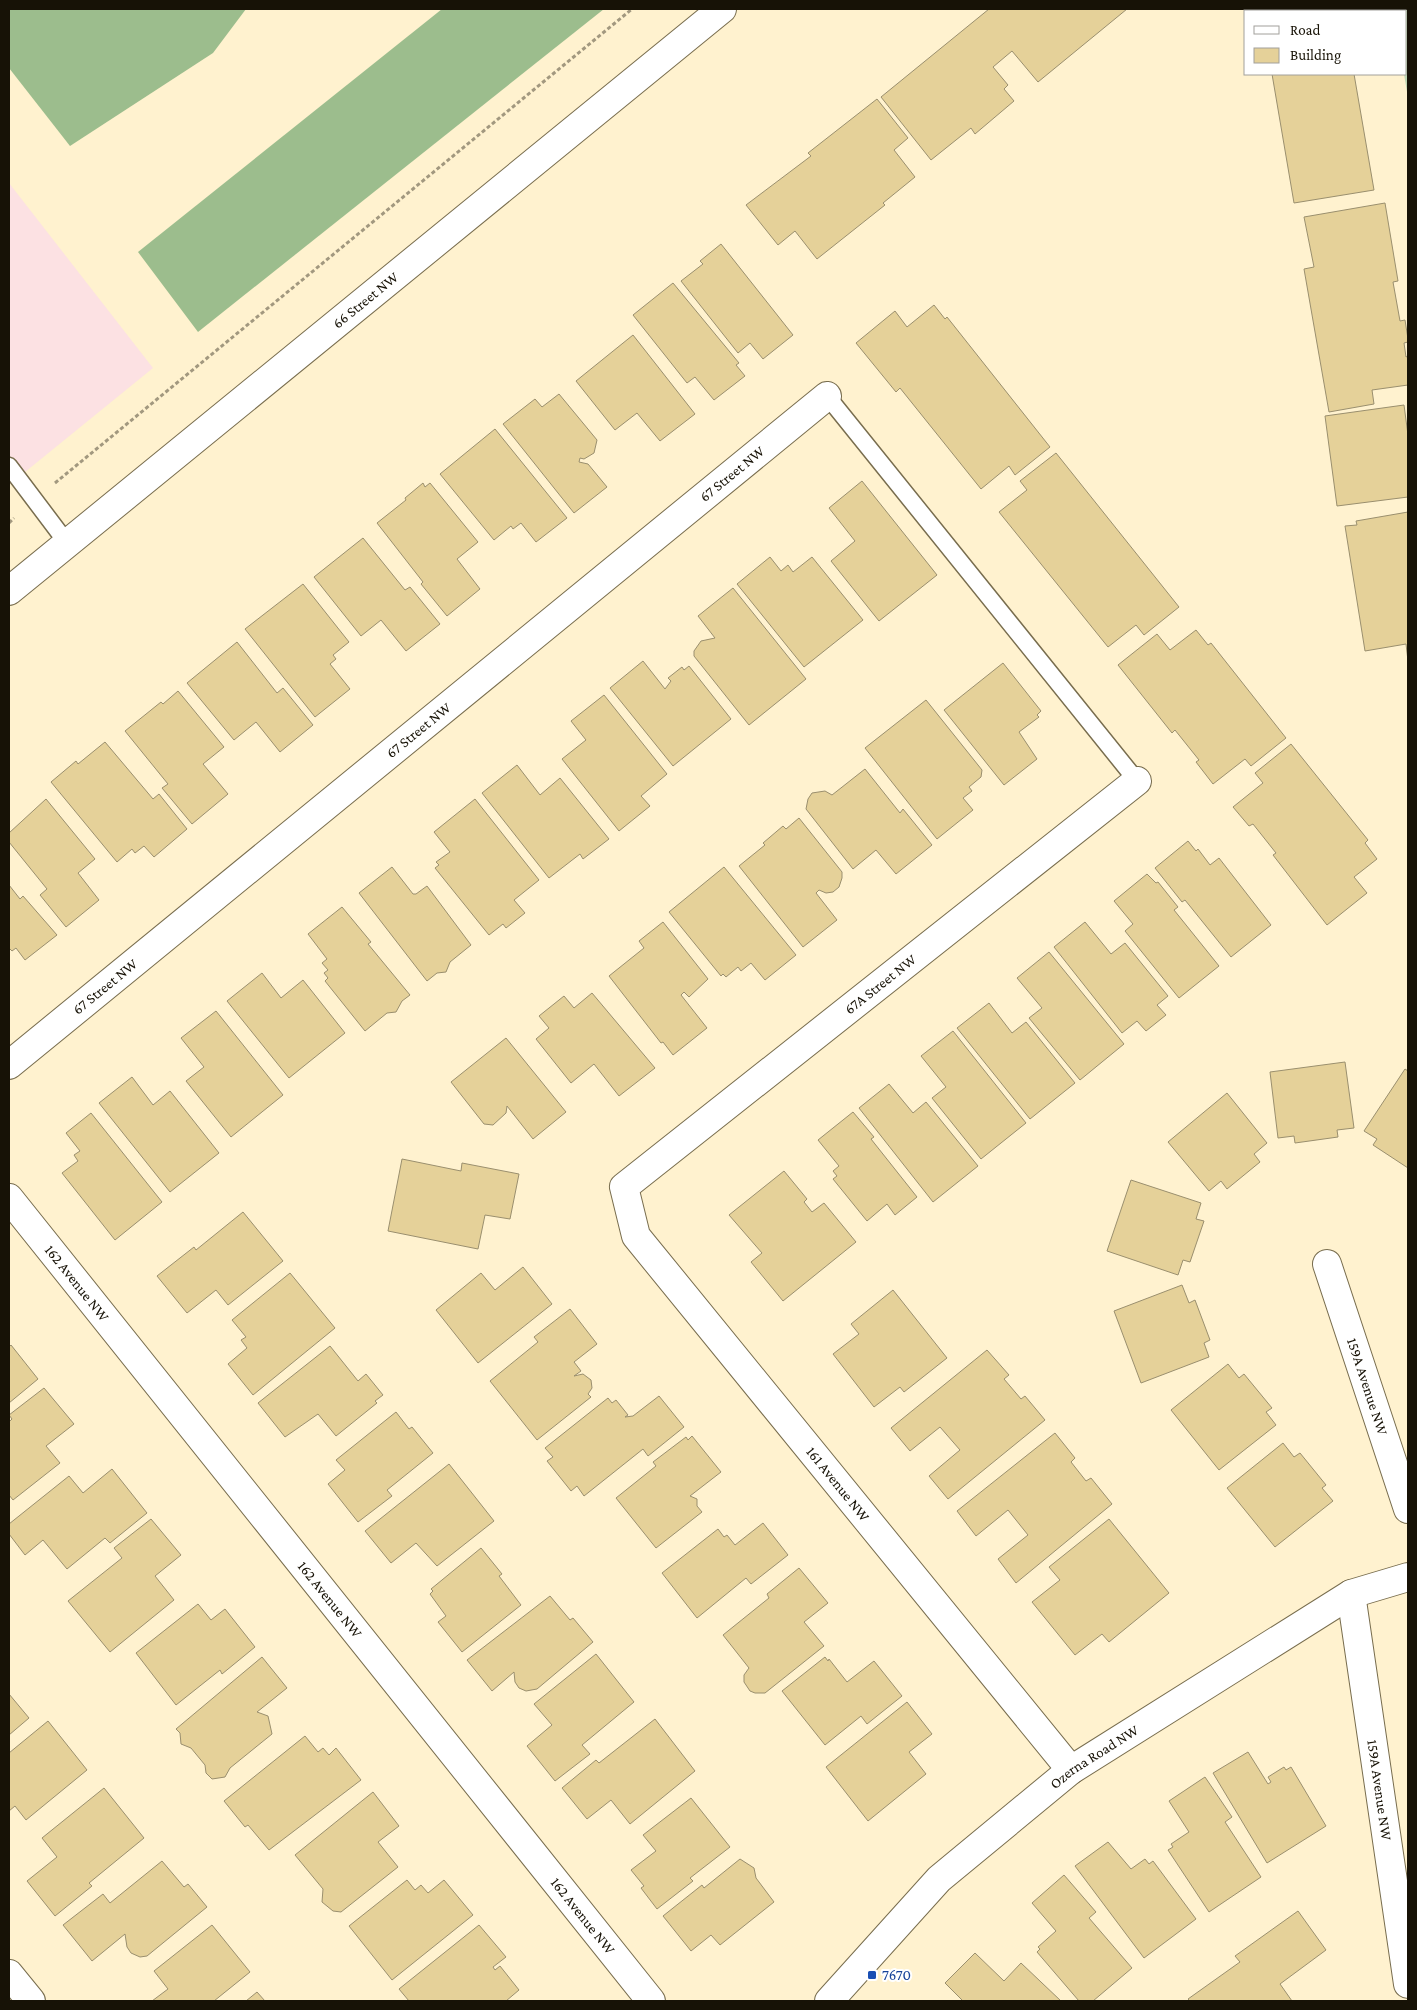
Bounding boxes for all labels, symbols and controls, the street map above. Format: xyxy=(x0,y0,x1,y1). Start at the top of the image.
legend xyxy=(1244,10,1407,75)
text: Road xyxy=(1290,22,1321,38)
text: Building xyxy=(1290,47,1341,64)
street label: 66 Street NW xyxy=(329,269,401,332)
street label: 67 Street NW xyxy=(697,443,768,505)
street label: 67 Street NW xyxy=(383,699,454,761)
street label: 67A Street NW xyxy=(841,951,919,1017)
street label: 67 Street NW xyxy=(70,955,141,1018)
street label: 162 Avenue NW xyxy=(42,1242,112,1325)
street label: 159A Avenue NW xyxy=(1344,1336,1391,1437)
street label: 161 Avenue NW xyxy=(803,1444,873,1525)
street label: 162 Avenue NW xyxy=(295,1558,365,1641)
street label: Ozerna Road NW xyxy=(1047,1722,1142,1792)
street label: 159A Avenue NW xyxy=(1364,1739,1395,1841)
street label: 162 Avenue NW xyxy=(548,1874,618,1957)
place label: 7670 xyxy=(882,1967,911,1983)
marker: 7670 xyxy=(866,1969,878,1981)

